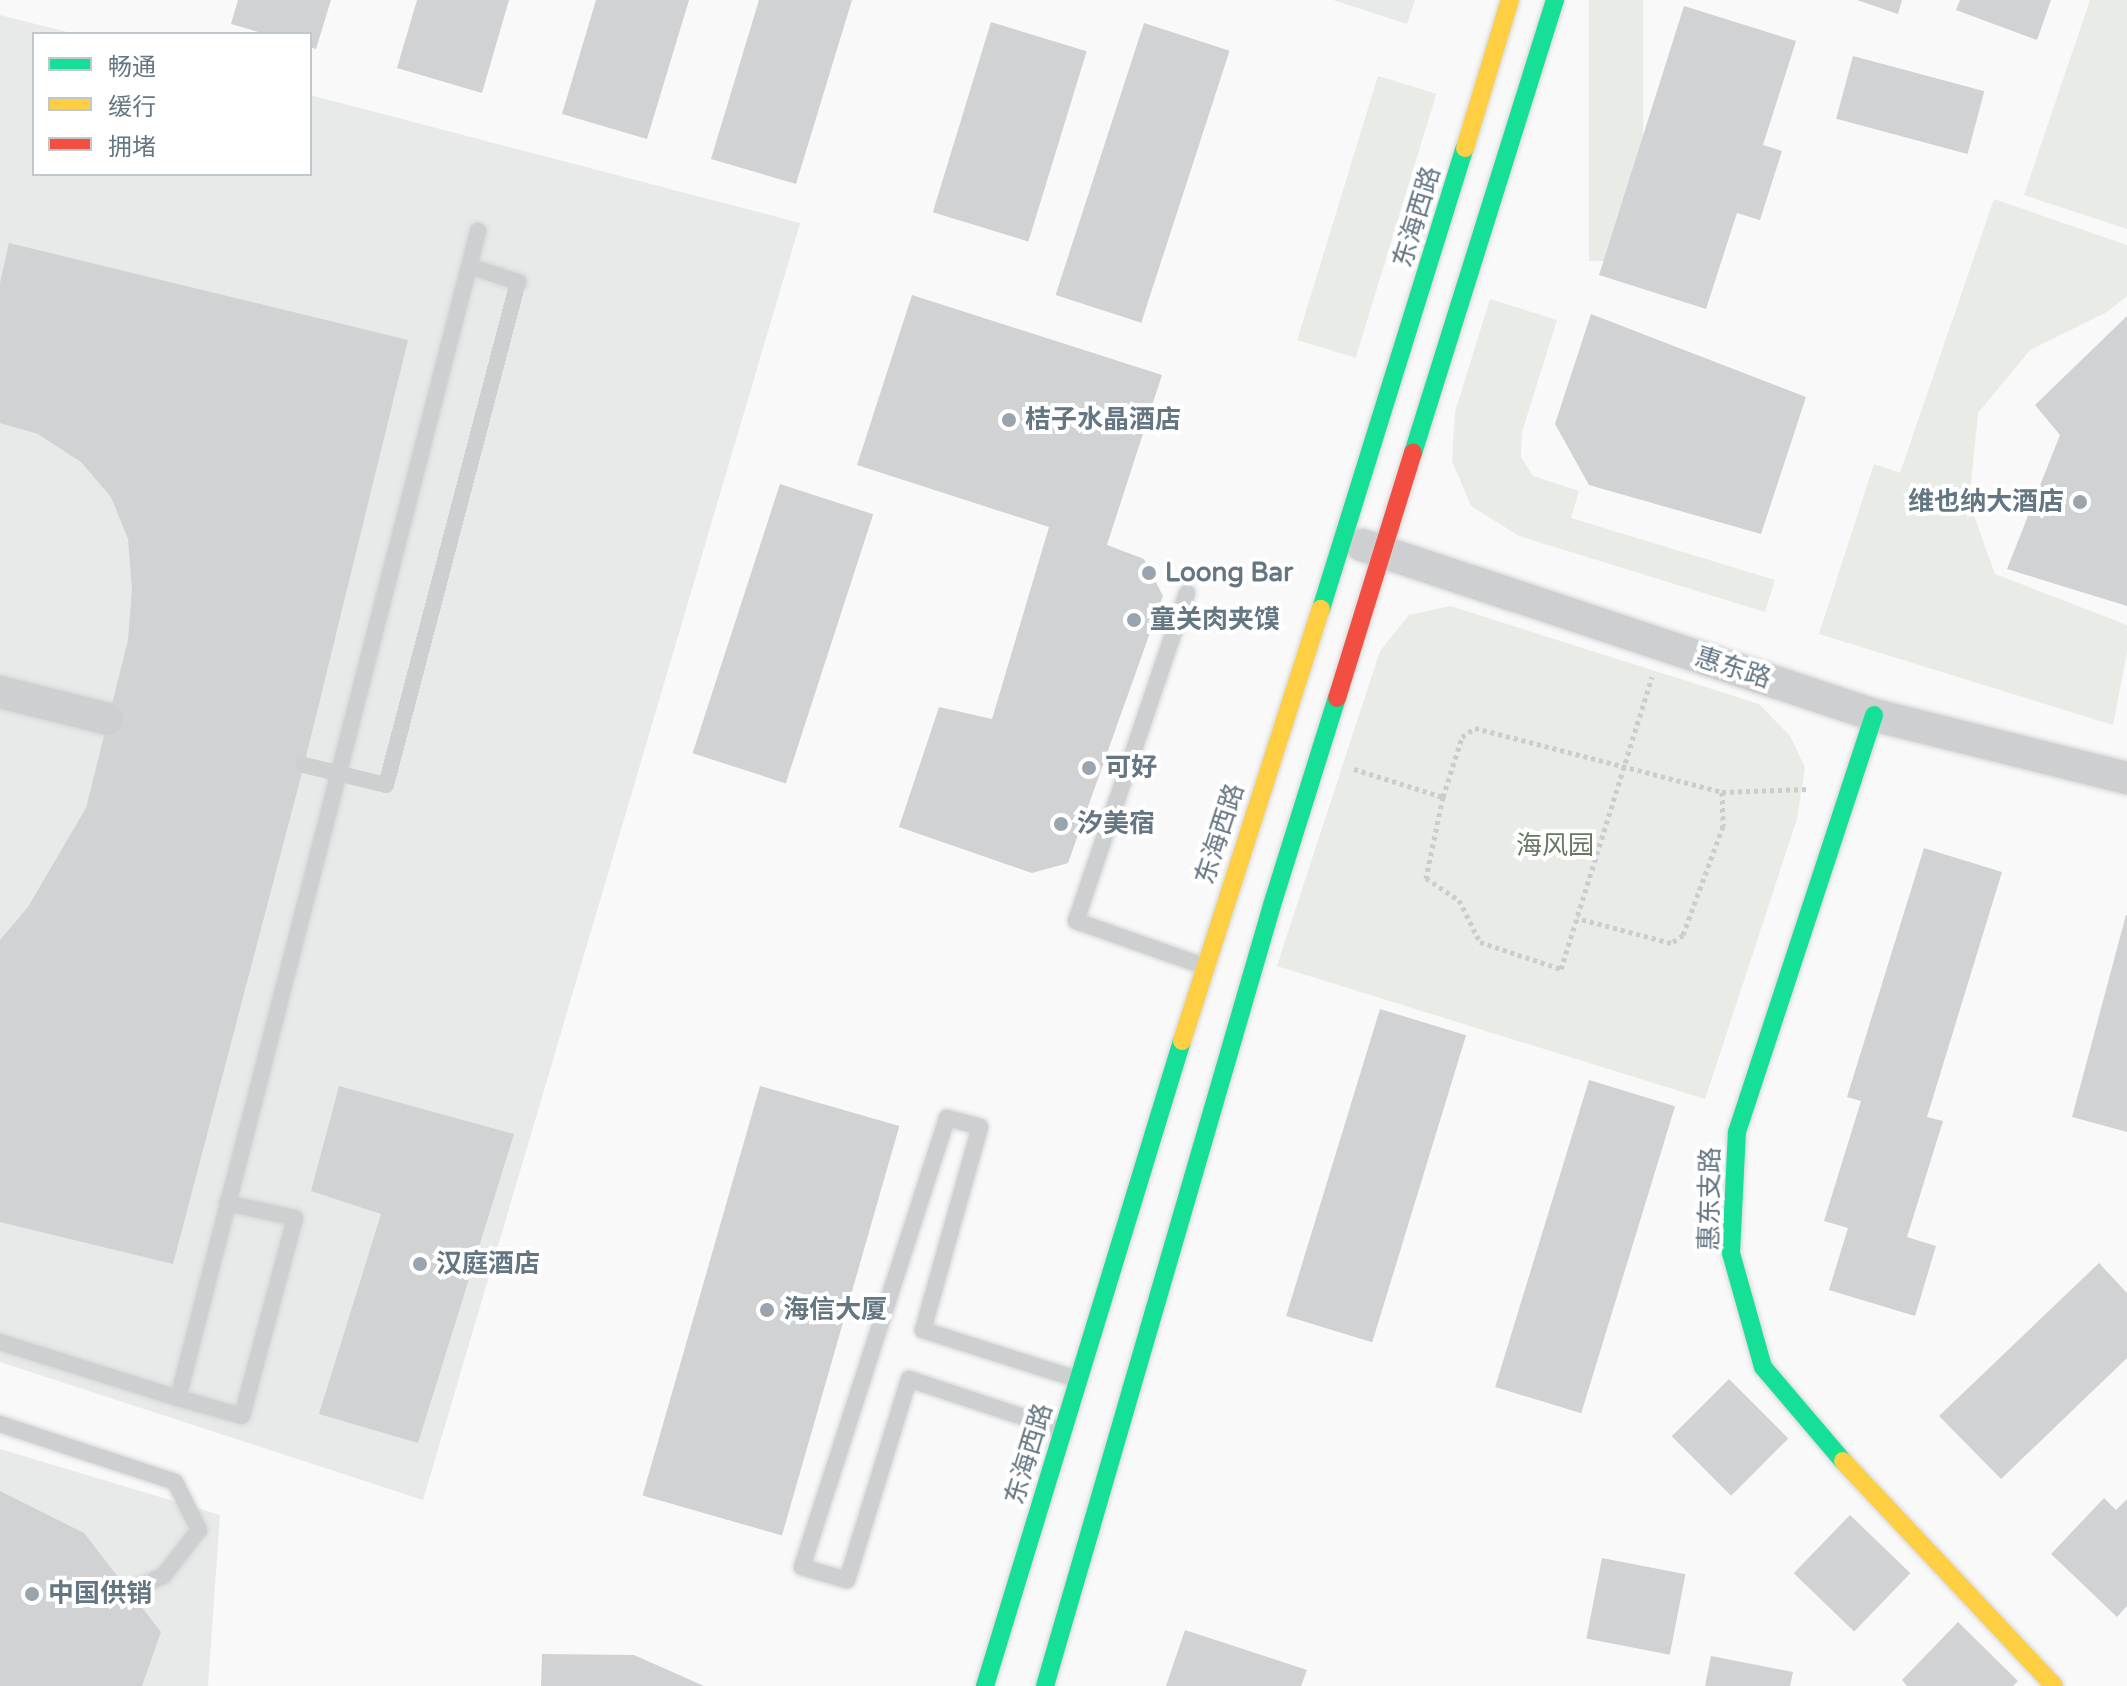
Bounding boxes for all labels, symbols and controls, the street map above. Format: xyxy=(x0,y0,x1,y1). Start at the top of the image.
legend xyxy=(32,32,312,176)
text: 畅通 xyxy=(108,53,156,82)
text: 缓行 xyxy=(108,93,156,122)
text: 拥堵 xyxy=(108,133,156,162)
street label: 东海西路 xyxy=(1387,163,1447,271)
place label: 桔子水晶酒店 xyxy=(1025,404,1181,436)
marker: 桔子水晶酒店 xyxy=(1000,411,1018,429)
place label: 维也纳大酒店 xyxy=(1908,486,2064,518)
marker: 维也纳大酒店 xyxy=(2071,493,2089,511)
place label: Loong Bar xyxy=(1165,557,1293,589)
marker: Loong Bar xyxy=(1140,564,1158,582)
place label: 童关肉夹馍 xyxy=(1150,604,1280,636)
marker: 童关肉夹馍 xyxy=(1125,611,1143,629)
street label: 惠东路 xyxy=(1691,641,1775,695)
place label: 可好 xyxy=(1105,752,1157,784)
marker: 可好 xyxy=(1080,759,1098,777)
street label: 东海西路 xyxy=(1189,780,1251,888)
place label: 汐美宿 xyxy=(1077,808,1155,840)
marker: 汐美宿 xyxy=(1052,815,1070,833)
park label: 海风园 xyxy=(1516,830,1594,862)
street label: 惠东支路 xyxy=(1693,1147,1727,1251)
place label: 汉庭酒店 xyxy=(436,1248,540,1280)
marker: 汉庭酒店 xyxy=(411,1255,429,1273)
place label: 海信大厦 xyxy=(783,1294,887,1326)
marker: 海信大厦 xyxy=(758,1301,776,1319)
street label: 东海西路 xyxy=(999,1400,1059,1508)
place label: 中国供销 xyxy=(48,1578,152,1610)
marker: 中国供销 xyxy=(23,1585,41,1603)

